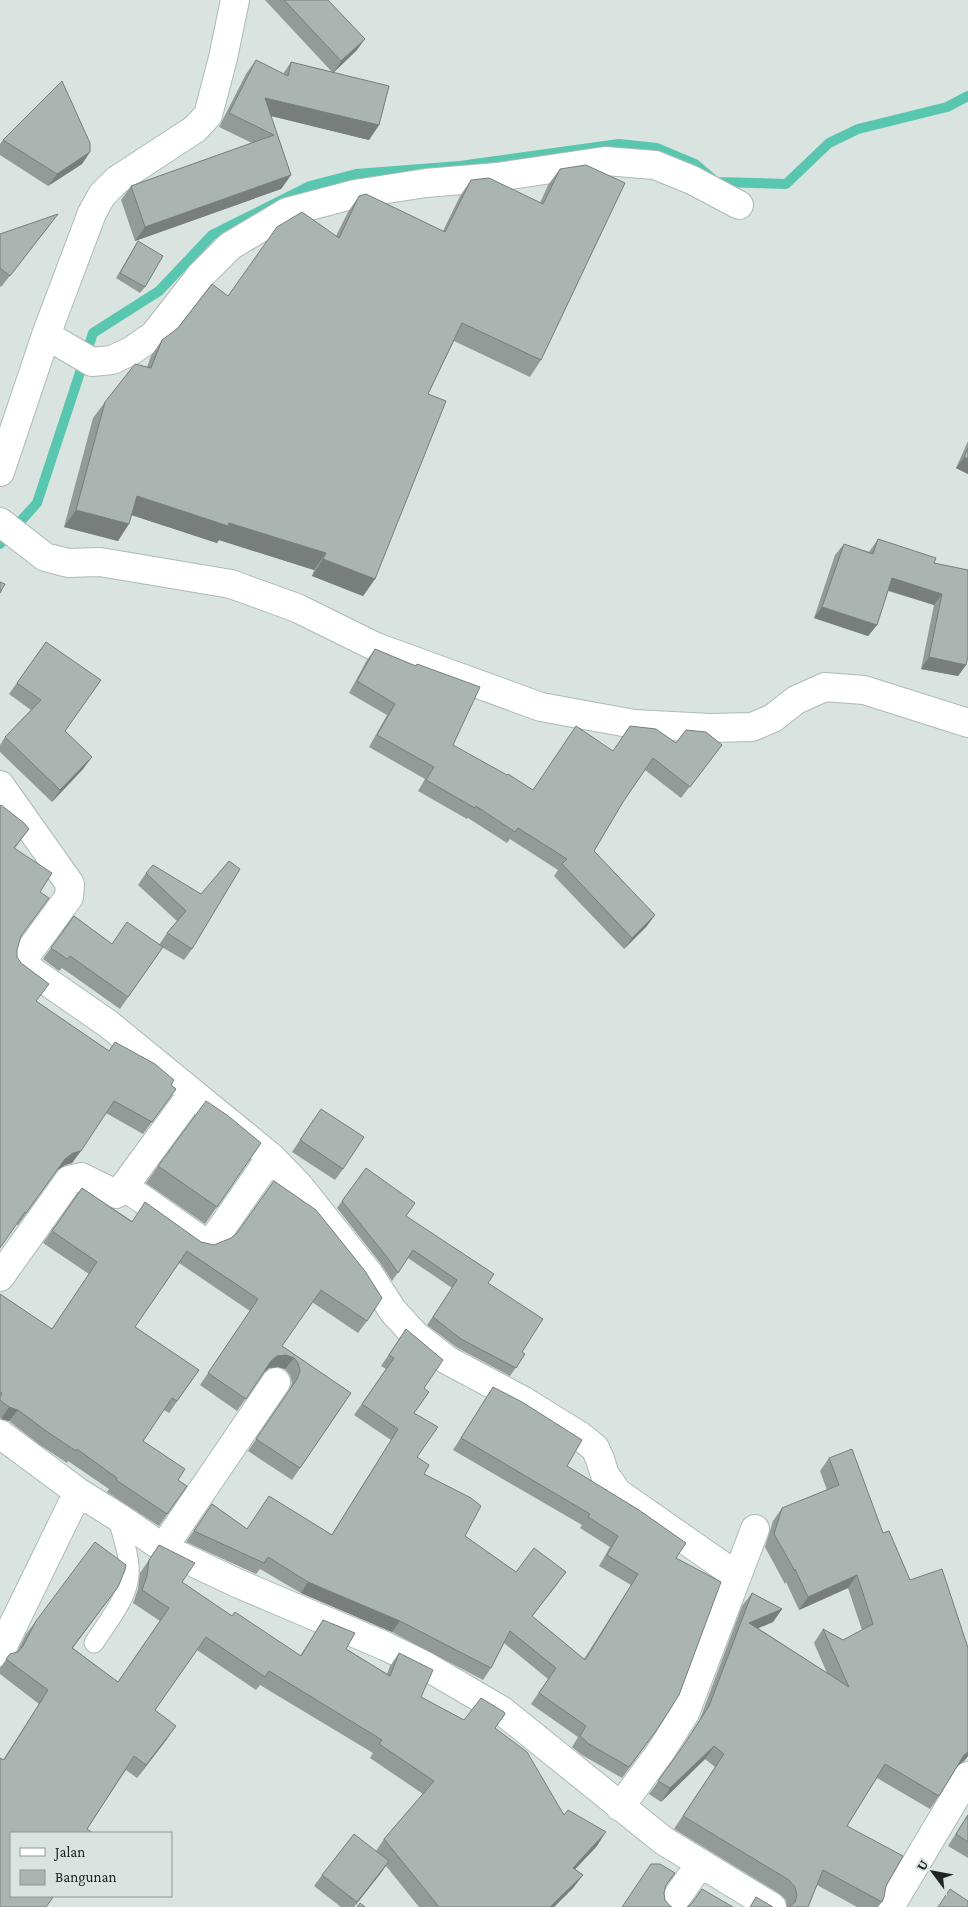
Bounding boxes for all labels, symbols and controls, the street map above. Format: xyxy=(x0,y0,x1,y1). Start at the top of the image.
legend xyxy=(10,1832,172,1897)
text: Jalan xyxy=(53,1844,85,1861)
north arrow xyxy=(908,1847,958,1897)
text: U xyxy=(913,1856,932,1873)
text: Bangunan xyxy=(55,1869,116,1886)

